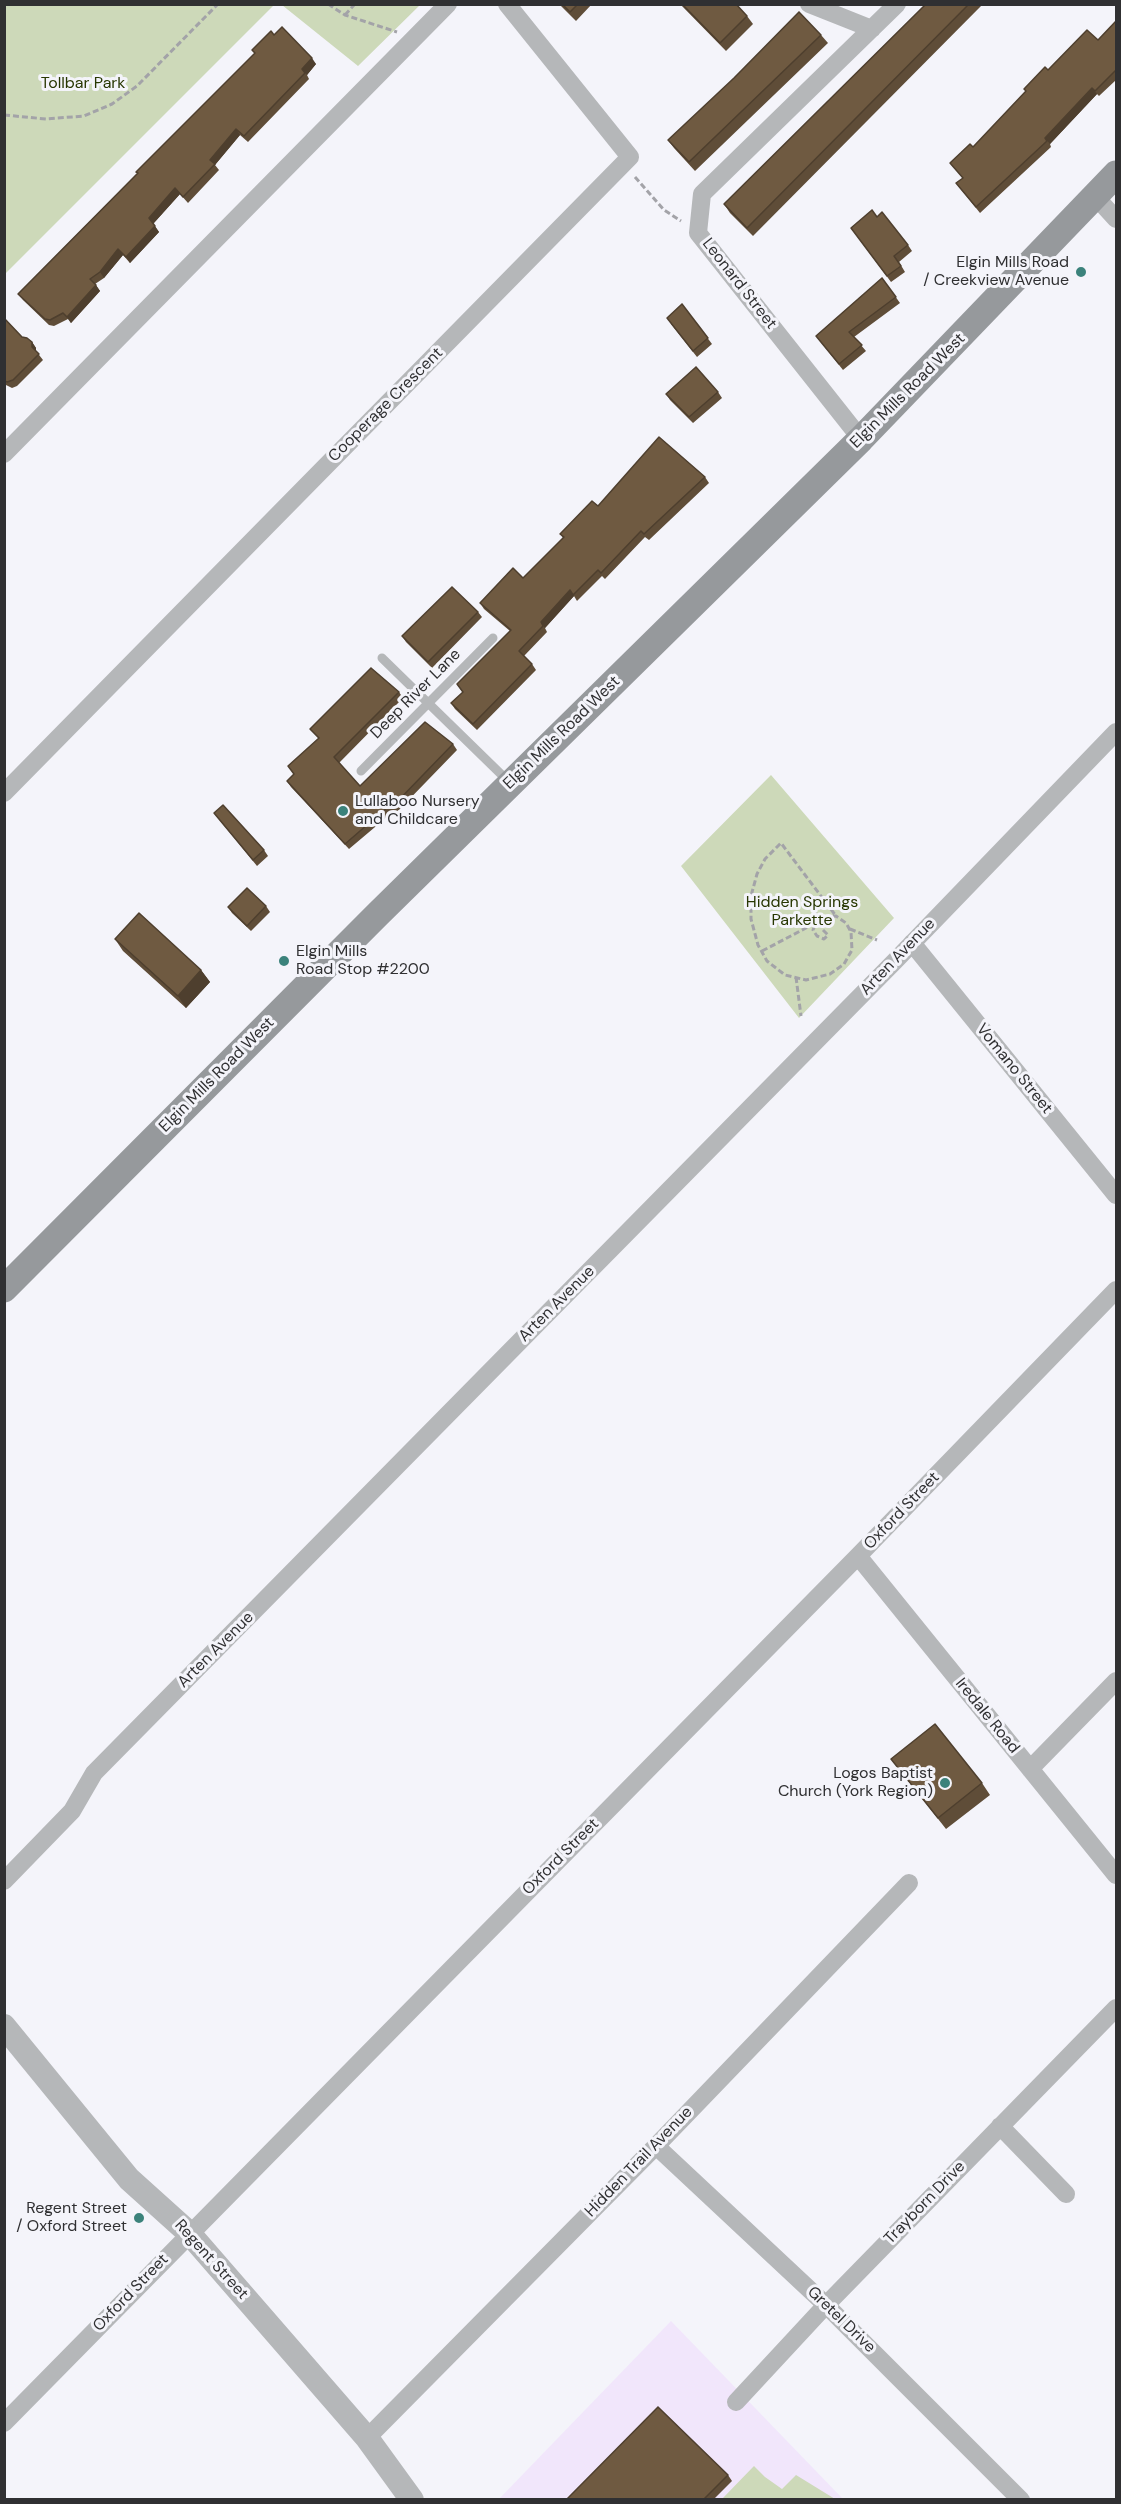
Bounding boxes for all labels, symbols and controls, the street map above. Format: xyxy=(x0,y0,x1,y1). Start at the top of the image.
park label: Tollbar Park xyxy=(41,74,125,94)
street label: Leonard Street xyxy=(698,235,780,333)
place label: Elgin Mills Road / Creekview Avenue xyxy=(923,253,1069,291)
marker: Elgin Mills Road / Creekview Avenue xyxy=(1074,265,1088,279)
street label: Elgin Mills Road West xyxy=(846,329,970,453)
street label: Cooperage Crescent xyxy=(325,344,447,466)
street label: Deep River Lane xyxy=(367,645,465,743)
street label: Elgin Mills Road West xyxy=(500,672,624,794)
place label: Lullaboo Nursery and Childcare xyxy=(355,792,480,830)
marker: Lullaboo Nursery and Childcare xyxy=(336,804,350,818)
park label: Hidden Springs Parkette xyxy=(746,893,858,931)
street label: Arten Avenue xyxy=(857,915,939,999)
place label: Elgin Mills Road Stop #2200 xyxy=(296,942,430,980)
marker: Elgin Mills Road Stop #2200 xyxy=(277,954,291,968)
street label: Elgin Mills Road West xyxy=(155,1013,279,1137)
street label: Vomano Street xyxy=(972,1020,1056,1118)
street label: Arten Avenue xyxy=(515,1262,599,1346)
street label: Oxford Street xyxy=(860,1468,944,1554)
street label: Arten Avenue xyxy=(174,1608,258,1692)
street label: Iredale Road xyxy=(951,1674,1023,1758)
place label: Logos Baptist Church (York Region) xyxy=(778,1764,933,1802)
marker: Logos Baptist Church (York Region) xyxy=(938,1776,952,1790)
street label: Oxford Street xyxy=(519,1815,603,1899)
street label: Hidden Trail Avenue xyxy=(581,2103,697,2221)
street label: Trayborn Drive xyxy=(881,2157,969,2249)
place label: Regent Street / Oxford Street xyxy=(16,2199,127,2237)
marker: Regent Street / Oxford Street xyxy=(132,2211,146,2225)
street label: Regent Street xyxy=(170,2216,252,2304)
street label: Oxford Street xyxy=(89,2250,173,2336)
street label: Gretel Drive xyxy=(803,2283,879,2357)

